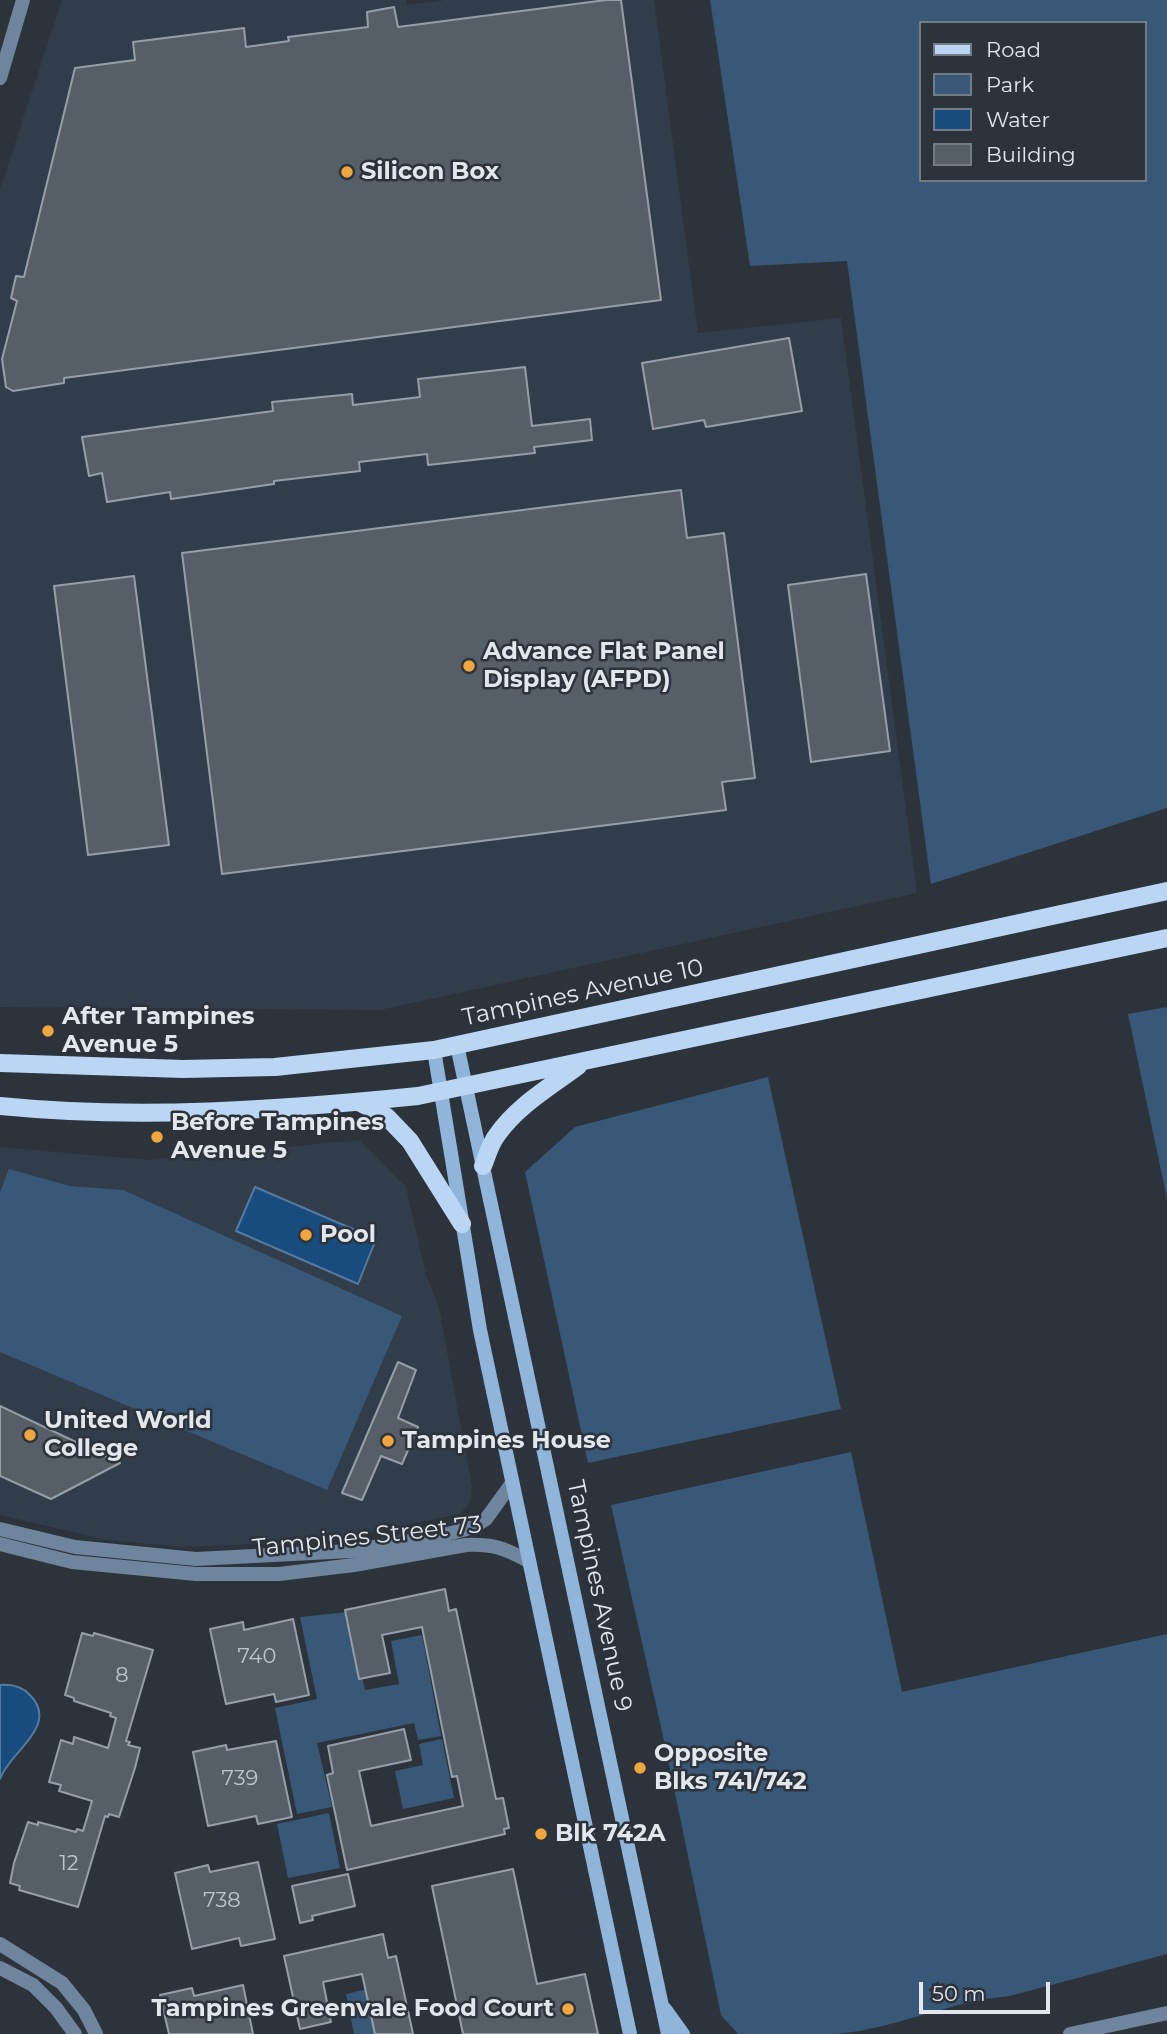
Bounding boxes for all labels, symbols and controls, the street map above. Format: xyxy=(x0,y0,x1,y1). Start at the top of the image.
legend xyxy=(918,21,1146,182)
text: Road xyxy=(986,37,1041,62)
text: Park xyxy=(986,72,1034,97)
text: Water xyxy=(986,107,1050,132)
text: Building xyxy=(986,142,1076,167)
place label: Silicon Box xyxy=(361,158,499,186)
marker: Silicon Box xyxy=(339,164,355,180)
place label: Advance Flat Panel Display (AFPD) xyxy=(483,638,725,694)
marker: Advance Flat Panel Display (AFPD) xyxy=(461,658,477,674)
street label: Tampines Avenue 10 xyxy=(460,953,706,1033)
place label: After Tampines Avenue 5 xyxy=(62,1003,255,1059)
marker: After Tampines Avenue 5 xyxy=(40,1023,56,1039)
place label: Before Tampines Avenue 5 xyxy=(171,1109,384,1165)
marker: Before Tampines Avenue 5 xyxy=(149,1129,165,1145)
place label: Pool xyxy=(320,1221,376,1249)
marker: Pool xyxy=(298,1227,314,1243)
place label: United World College xyxy=(44,1407,212,1463)
marker: United World College xyxy=(22,1427,38,1443)
place label: Tampines House xyxy=(402,1427,611,1455)
marker: Tampines House xyxy=(380,1433,396,1449)
street label: Tampines Avenue 9 xyxy=(560,1478,638,1714)
street label: Tampines Street 73 xyxy=(251,1511,483,1563)
house number: 740 xyxy=(238,1644,276,1670)
house number: 8 xyxy=(115,1663,129,1689)
place label: Opposite Blks 741/742 xyxy=(654,1740,807,1796)
marker: Opposite Blks 741/742 xyxy=(632,1760,648,1776)
house number: 739 xyxy=(222,1766,258,1792)
place label: Blk 742A xyxy=(555,1820,666,1848)
marker: Blk 742A xyxy=(533,1826,549,1842)
house number: 12 xyxy=(59,1851,79,1877)
house number: 738 xyxy=(203,1888,241,1914)
scale bar xyxy=(922,1968,1053,2012)
text: 50 m xyxy=(932,1981,986,2006)
place label: Tampines Greenvale Food Court xyxy=(151,1995,554,2023)
marker: Tampines Greenvale Food Court xyxy=(560,2001,576,2017)

